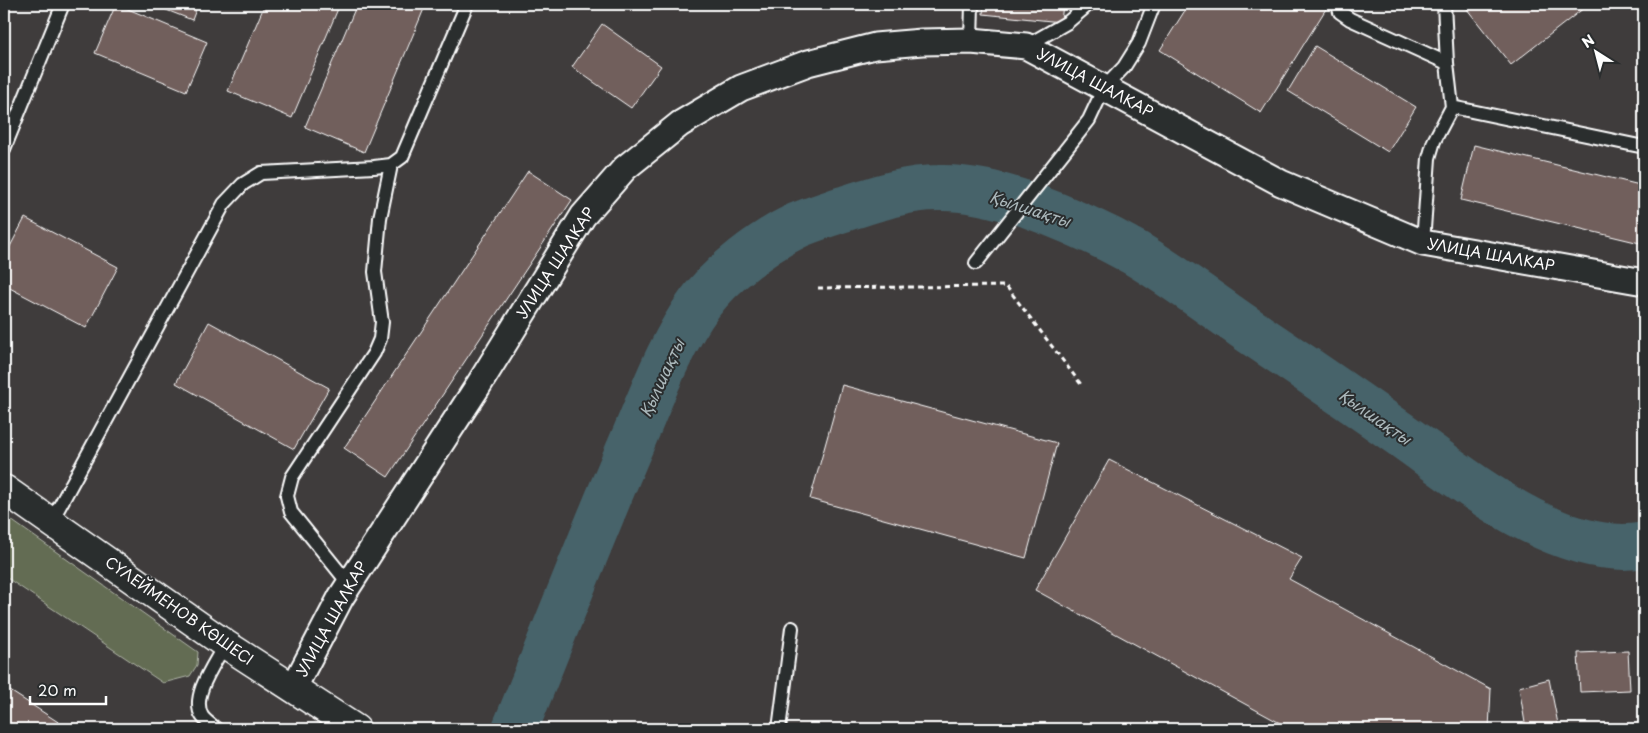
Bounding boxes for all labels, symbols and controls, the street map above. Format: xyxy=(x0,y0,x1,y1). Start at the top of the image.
north arrow xyxy=(1570,28,1620,78)
text: N xyxy=(1577,29,1599,53)
street label: УЛИЦА ШАЛКАР xyxy=(1033,41,1158,122)
water label: Қылшақты xyxy=(987,184,1075,233)
street label: УЛИЦА ШАЛКАР xyxy=(510,202,600,322)
street label: УЛИЦА ШАЛКАР xyxy=(1426,231,1557,276)
water label: Қылшақты xyxy=(633,333,690,420)
water label: Қылшақты xyxy=(1335,382,1418,451)
street label: СҮЛЕЙМЕНОВ КӨШЕСІ xyxy=(101,550,259,670)
street label: УЛИЦА ШАЛКАР xyxy=(289,556,372,680)
scale bar xyxy=(30,673,106,705)
text: 20 m xyxy=(38,678,77,701)

